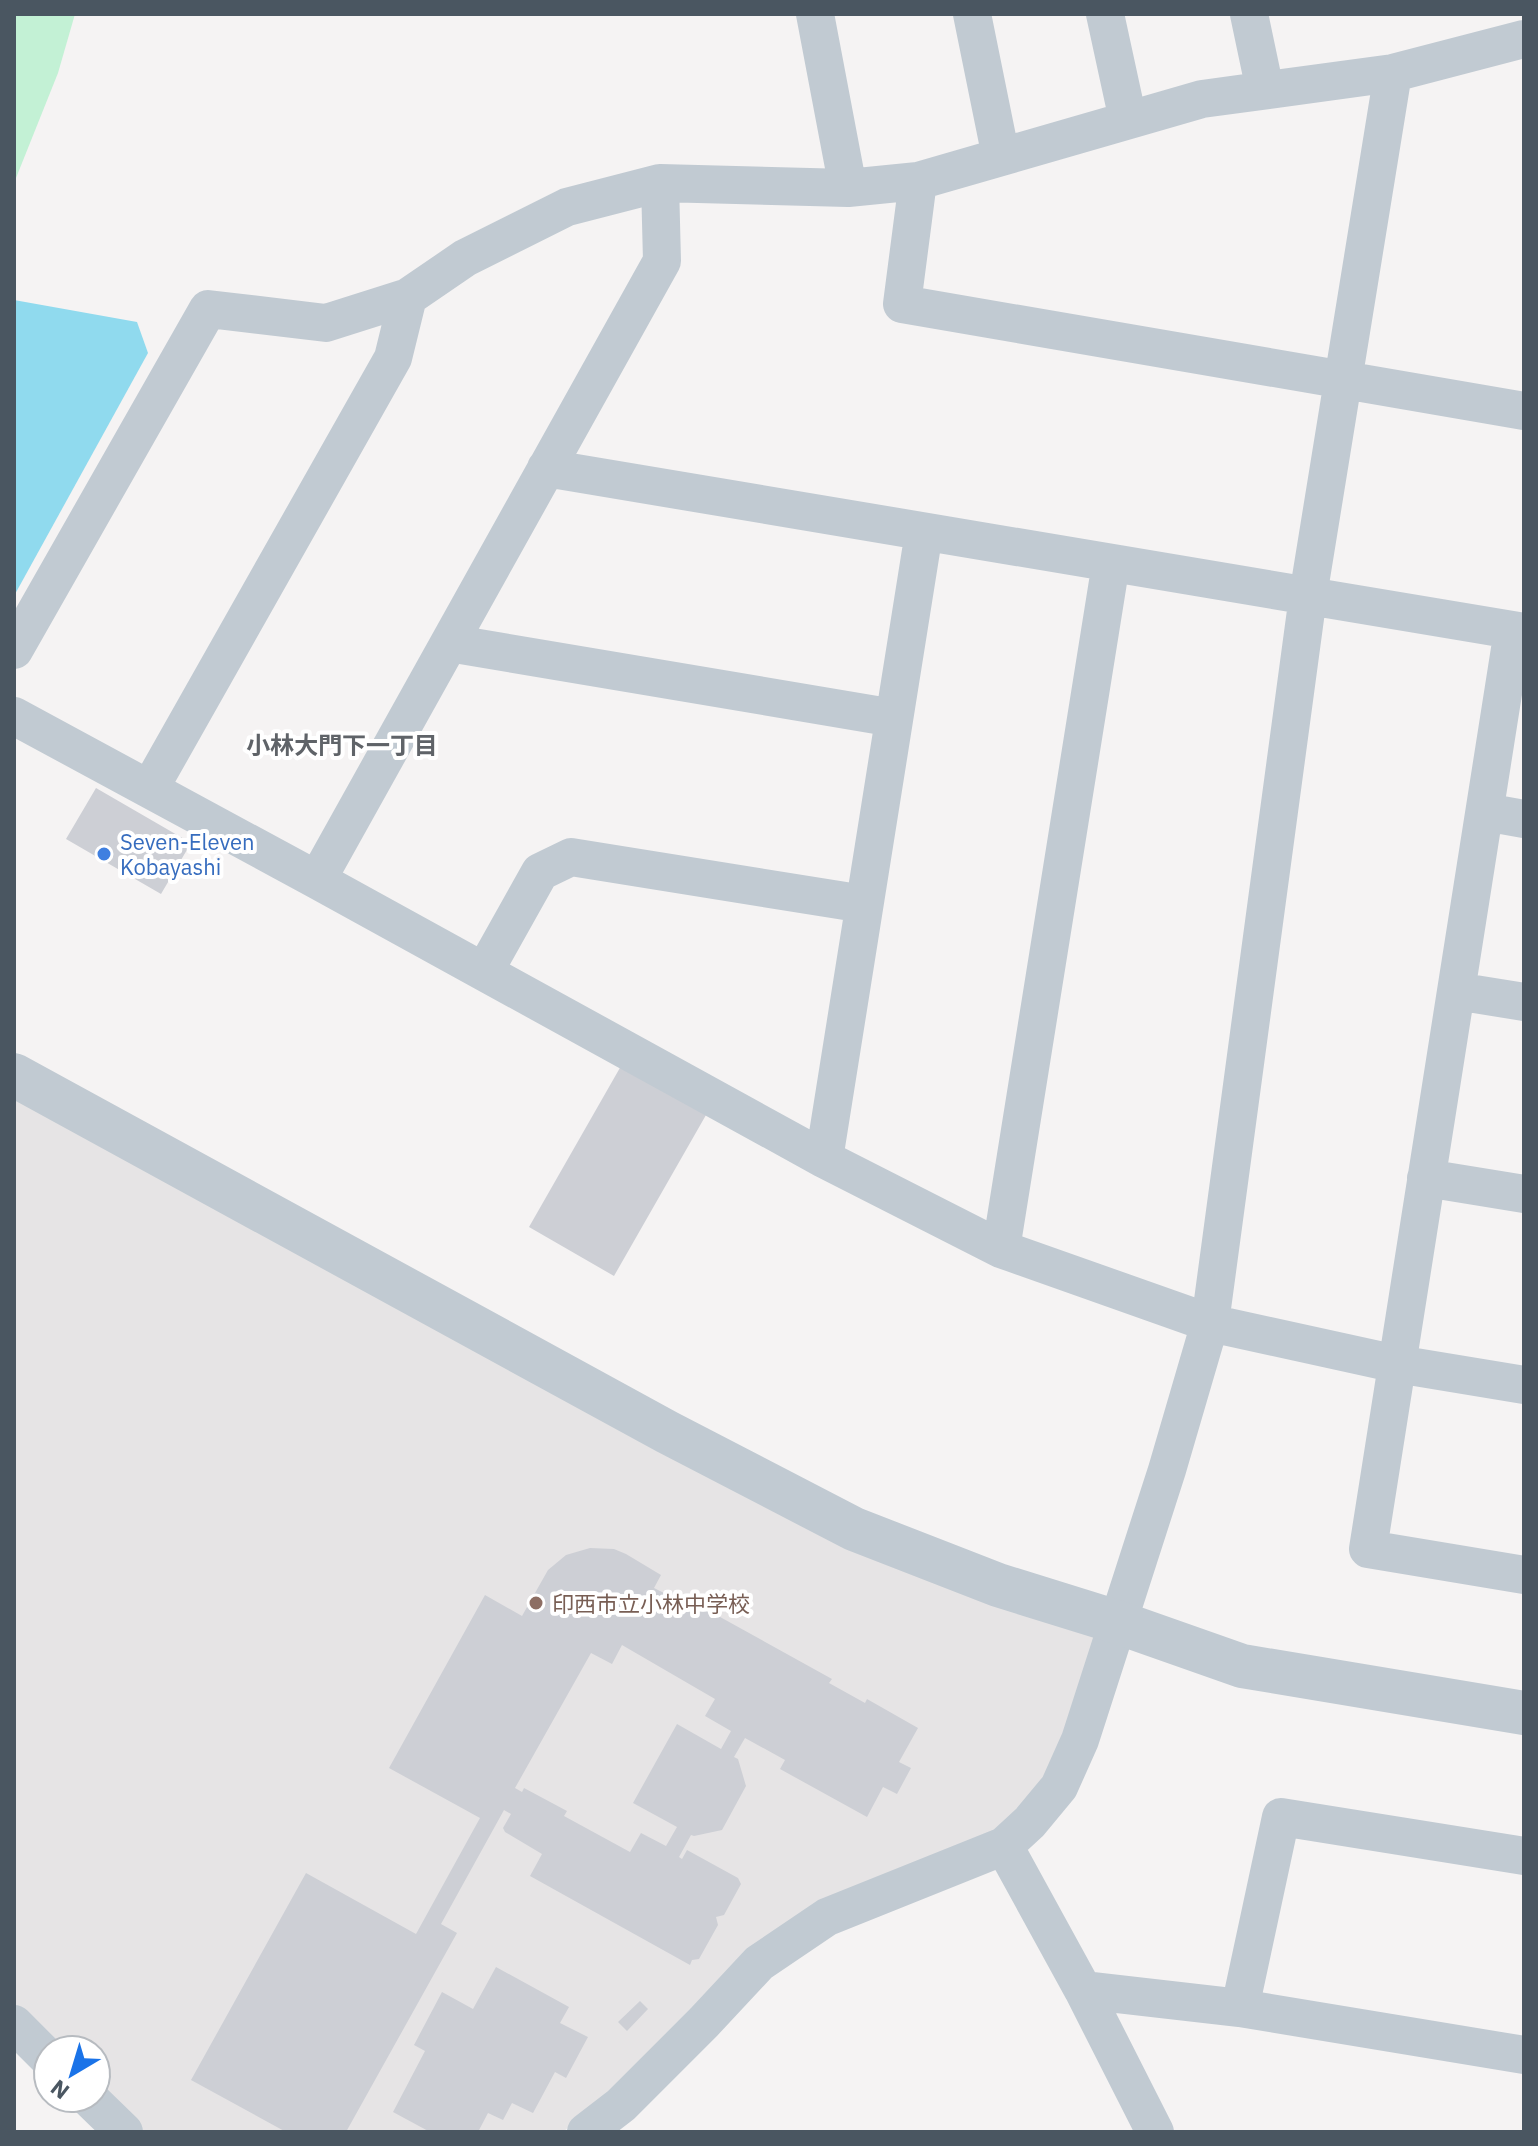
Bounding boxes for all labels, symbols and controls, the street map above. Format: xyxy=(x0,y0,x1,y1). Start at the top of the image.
district label: 小林大門下一丁目 xyxy=(246,729,438,761)
place label: Seven-Eleven Kobayashi xyxy=(120,827,255,881)
marker: Seven-Eleven Kobayashi xyxy=(95,845,113,863)
place label: 印西市立小林中学校 xyxy=(552,1589,750,1618)
marker: 印西市立小林中学校 xyxy=(527,1594,545,1612)
north arrow xyxy=(32,2034,112,2114)
text: N xyxy=(44,2074,75,2106)

